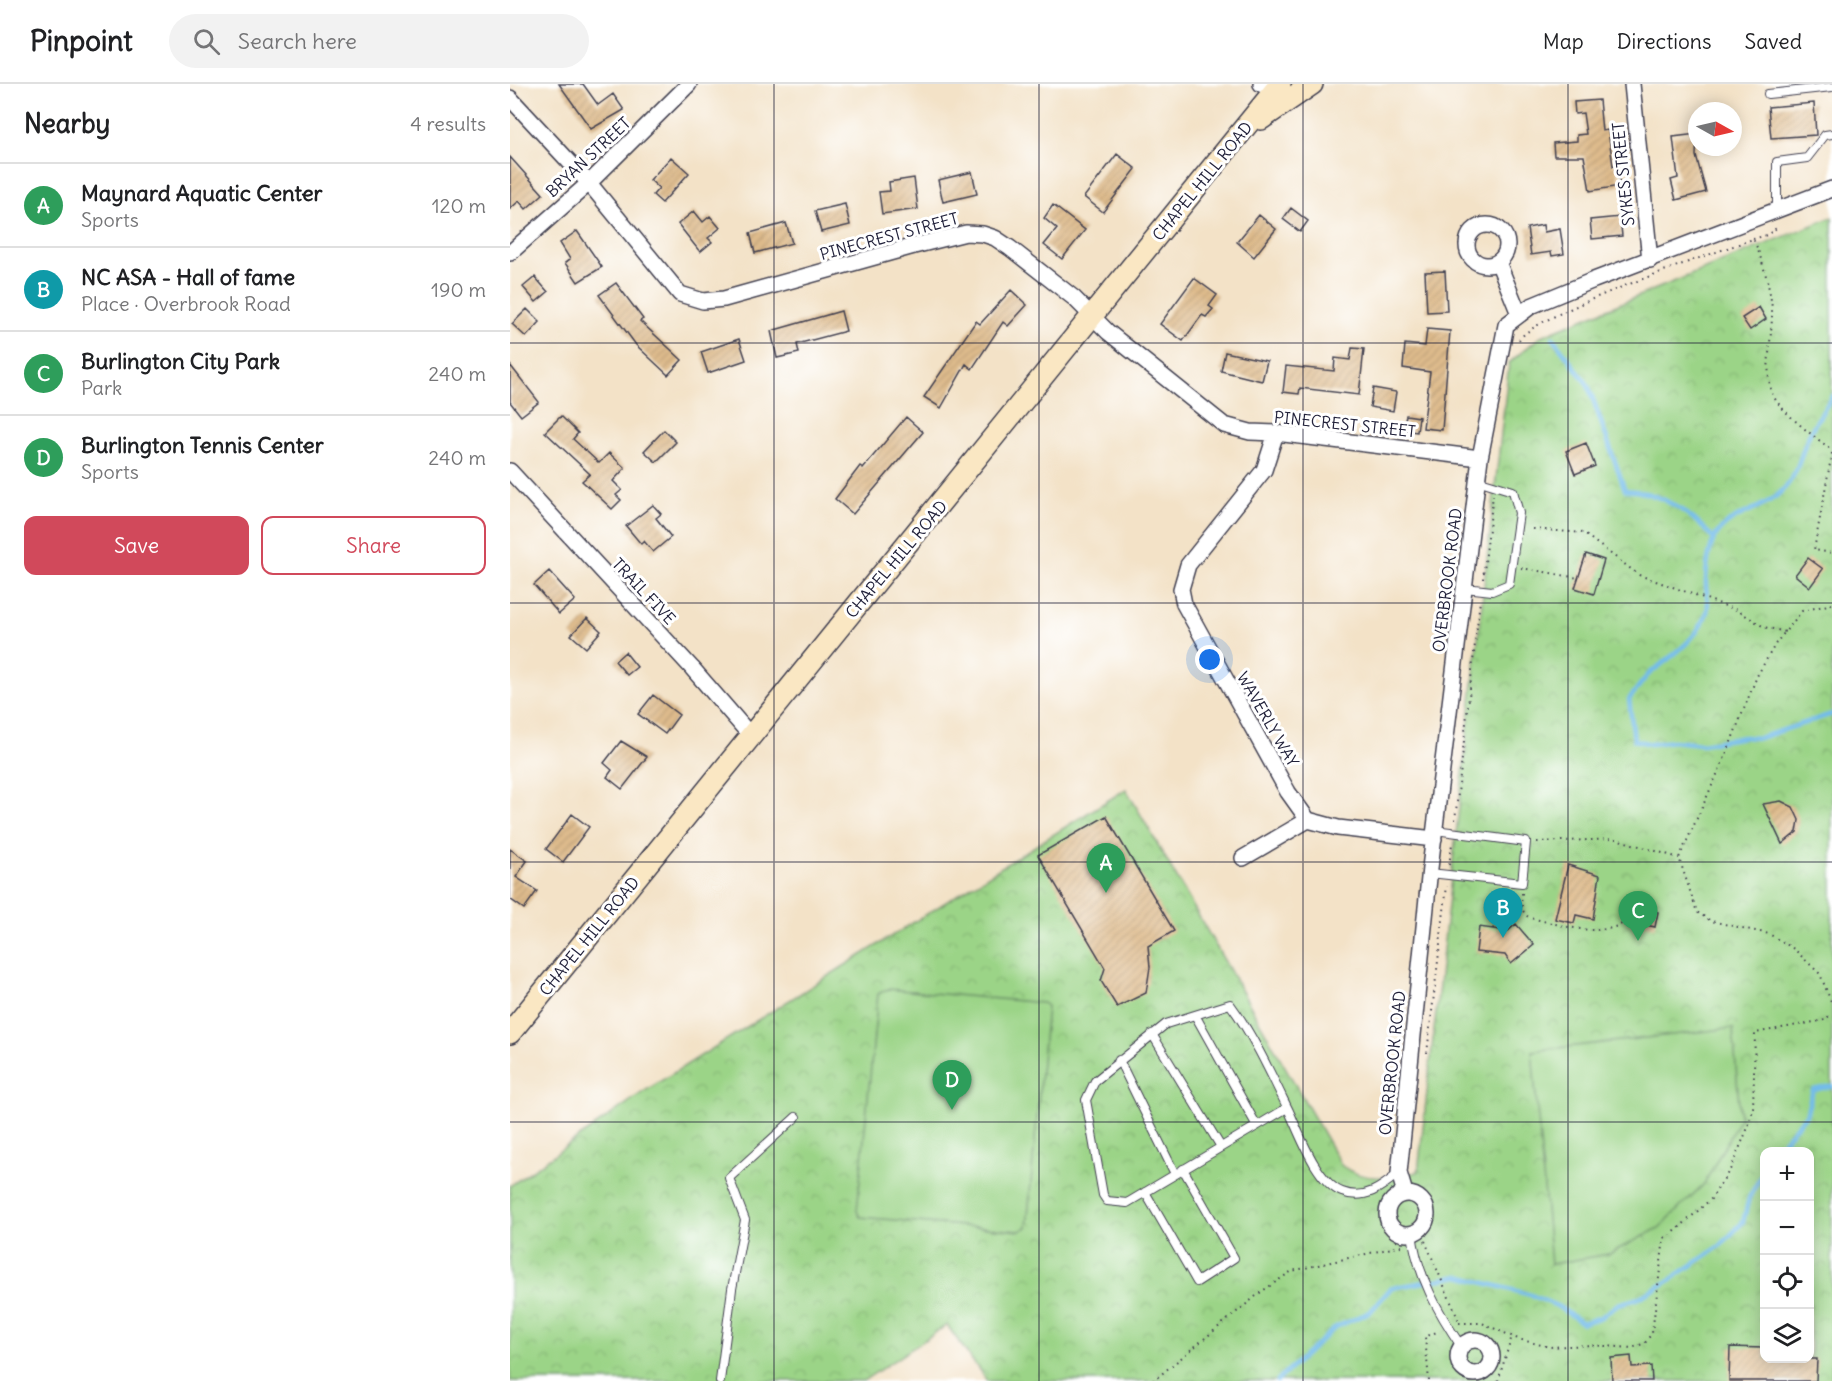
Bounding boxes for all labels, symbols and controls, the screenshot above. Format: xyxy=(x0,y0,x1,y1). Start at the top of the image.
search box xyxy=(169,14,589,68)
text: Pinpoint xyxy=(30,23,133,59)
icon: search xyxy=(190,25,223,58)
text: Search here xyxy=(238,27,357,55)
text: Map xyxy=(1543,28,1584,55)
text: Directions xyxy=(1617,28,1711,55)
text: Saved xyxy=(1744,28,1802,55)
north arrow xyxy=(1688,102,1742,156)
text: Nearby xyxy=(24,107,110,140)
text: 4 results xyxy=(410,111,486,136)
street label: BRYAN STREET xyxy=(542,113,634,201)
street label: CHAPEL HILL ROAD xyxy=(1148,117,1256,245)
street label: SYKES STREET xyxy=(1608,121,1638,227)
text: Maynard Aquatic Center xyxy=(81,179,323,207)
text: A xyxy=(37,193,50,218)
text: 120 m xyxy=(432,193,486,218)
text: Sports xyxy=(81,207,139,232)
street label: PINECREST STREET xyxy=(818,208,960,264)
text: NC ASA - Hall of fame xyxy=(81,263,295,291)
text: B xyxy=(37,277,50,302)
text: 190 m xyxy=(431,277,486,302)
text: Place · Overbrook Road xyxy=(81,291,291,316)
text: Burlington City Park xyxy=(81,347,280,375)
text: C xyxy=(37,361,50,386)
text: 240 m xyxy=(428,361,486,386)
text: Park xyxy=(81,375,122,400)
street label: PINECREST STREET xyxy=(1273,407,1417,441)
text: Burlington Tennis Center xyxy=(81,431,324,459)
text: D xyxy=(36,445,51,470)
text: 240 m xyxy=(428,445,486,470)
text: Sports xyxy=(81,459,139,484)
street label: CHAPEL HILL ROAD xyxy=(841,496,951,622)
street label: OVERBROOK ROAD xyxy=(1428,507,1466,653)
button: Save xyxy=(24,516,249,575)
button: Share xyxy=(261,516,486,575)
street label: TRAIL FIVE xyxy=(608,554,680,628)
your location xyxy=(1195,645,1224,674)
street label: WAVERLY WAY xyxy=(1233,668,1303,770)
pin: A xyxy=(1086,844,1126,893)
street label: CHAPEL HILL ROAD xyxy=(535,872,643,1000)
pin: B xyxy=(1484,888,1522,938)
pin: C xyxy=(1618,892,1658,941)
street label: OVERBROOK ROAD xyxy=(1374,990,1410,1136)
pin: D xyxy=(932,1060,972,1110)
map controls xyxy=(1760,1147,1814,1363)
button: + xyxy=(1760,1147,1814,1201)
button: − xyxy=(1760,1201,1814,1255)
button: locate xyxy=(1760,1255,1814,1309)
button: layers xyxy=(1760,1309,1814,1363)

